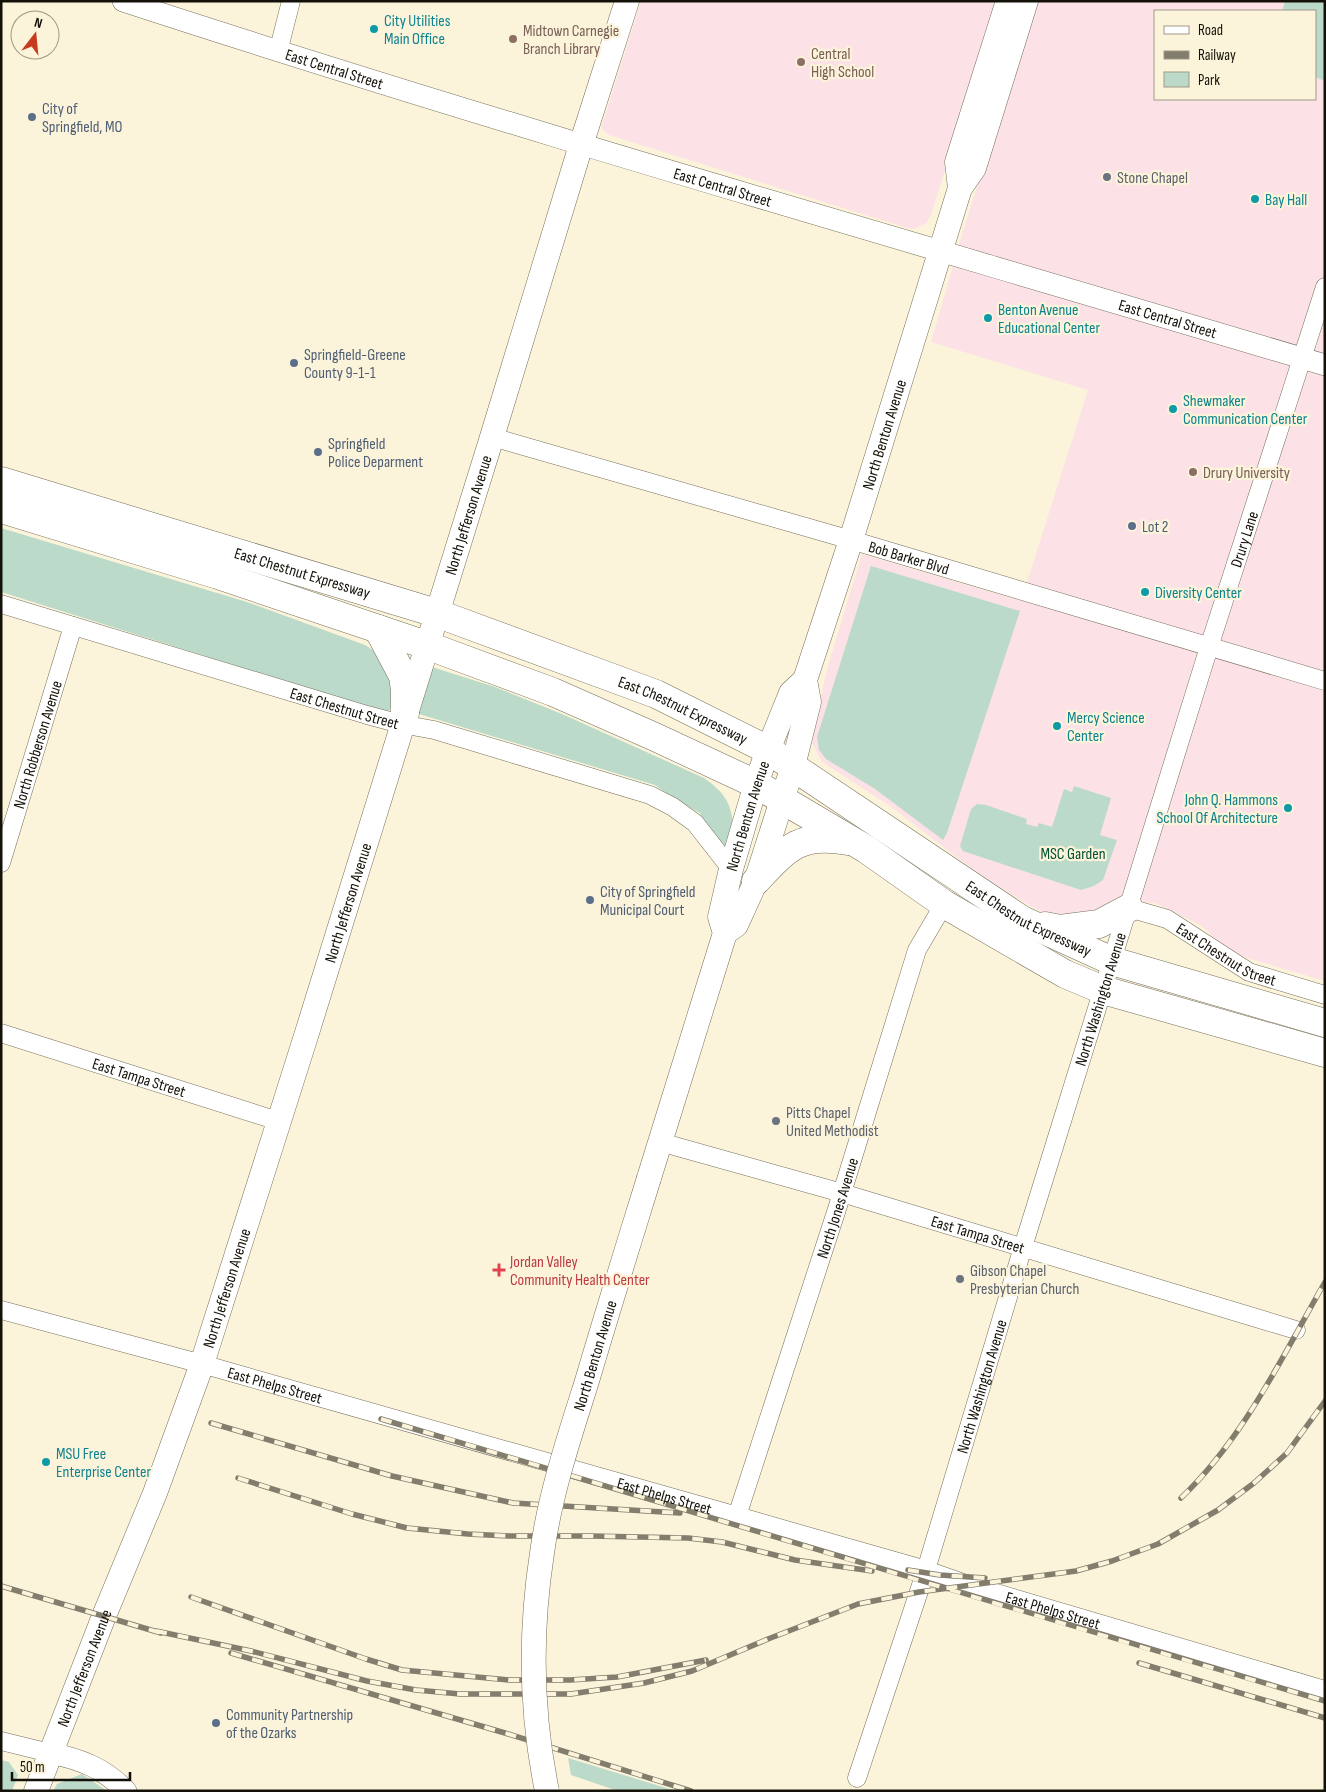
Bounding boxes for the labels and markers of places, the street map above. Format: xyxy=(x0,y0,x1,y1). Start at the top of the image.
place label: City Utilities Main Office xyxy=(384,12,451,49)
place label: Midtown Carnegie Branch Library xyxy=(523,22,619,59)
marker: City Utilities Main Office xyxy=(368,23,380,35)
marker: Midtown Carnegie Branch Library xyxy=(507,33,519,45)
place label: Central High School xyxy=(811,45,874,82)
marker: Central High School xyxy=(795,56,807,68)
place label: City of Springfield, MO xyxy=(42,100,122,137)
marker: City of Springfield, MO xyxy=(26,111,38,123)
place label: Stone Chapel xyxy=(1117,169,1188,188)
marker: Stone Chapel xyxy=(1101,171,1113,183)
place label: Bay Hall xyxy=(1265,191,1307,210)
marker: Bay Hall xyxy=(1249,193,1261,205)
place label: Benton Avenue Educational Center xyxy=(998,301,1100,338)
marker: Benton Avenue Educational Center xyxy=(982,312,994,324)
place label: Springfield-Greene County 9-1-1 xyxy=(304,346,406,383)
marker: Springfield-Greene County 9-1-1 xyxy=(288,357,300,369)
place label: Shewmaker Communication Center xyxy=(1183,392,1308,429)
marker: Shewmaker Communication Center xyxy=(1167,403,1179,415)
place label: Springfield Police Deparment xyxy=(328,435,423,472)
marker: Springfield Police Deparment xyxy=(312,446,324,458)
place label: Drury University xyxy=(1203,464,1290,483)
marker: Drury University xyxy=(1187,466,1199,478)
place label: Lot 2 xyxy=(1142,518,1168,537)
marker: Lot 2 xyxy=(1126,520,1138,532)
place label: Diversity Center xyxy=(1155,584,1242,603)
marker: Diversity Center xyxy=(1139,586,1151,598)
place label: Mercy Science Center xyxy=(1067,709,1145,746)
marker: Mercy Science Center xyxy=(1051,720,1063,732)
place label: John Q. Hammons School Of Architecture xyxy=(1157,791,1278,828)
marker: John Q. Hammons School Of Architecture xyxy=(1282,802,1294,814)
place label: City of Springfield Municipal Court xyxy=(600,883,695,920)
marker: City of Springfield Municipal Court xyxy=(584,894,596,906)
place label: Pitts Chapel United Methodist xyxy=(786,1104,879,1141)
marker: Pitts Chapel United Methodist xyxy=(770,1115,782,1127)
place label: Jordan Valley Community Health Center xyxy=(509,1253,650,1290)
place label: Gibson Chapel Presbyterian Church xyxy=(970,1262,1079,1299)
marker: Jordan Valley Community Health Center xyxy=(492,1263,506,1277)
marker: Gibson Chapel Presbyterian Church xyxy=(954,1273,966,1285)
place label: MSU Free Enterprise Center xyxy=(56,1445,151,1482)
marker: MSU Free Enterprise Center xyxy=(40,1456,52,1468)
place label: Community Partnership of the Ozarks xyxy=(226,1706,353,1743)
marker: Community Partnership of the Ozarks xyxy=(210,1717,222,1729)

